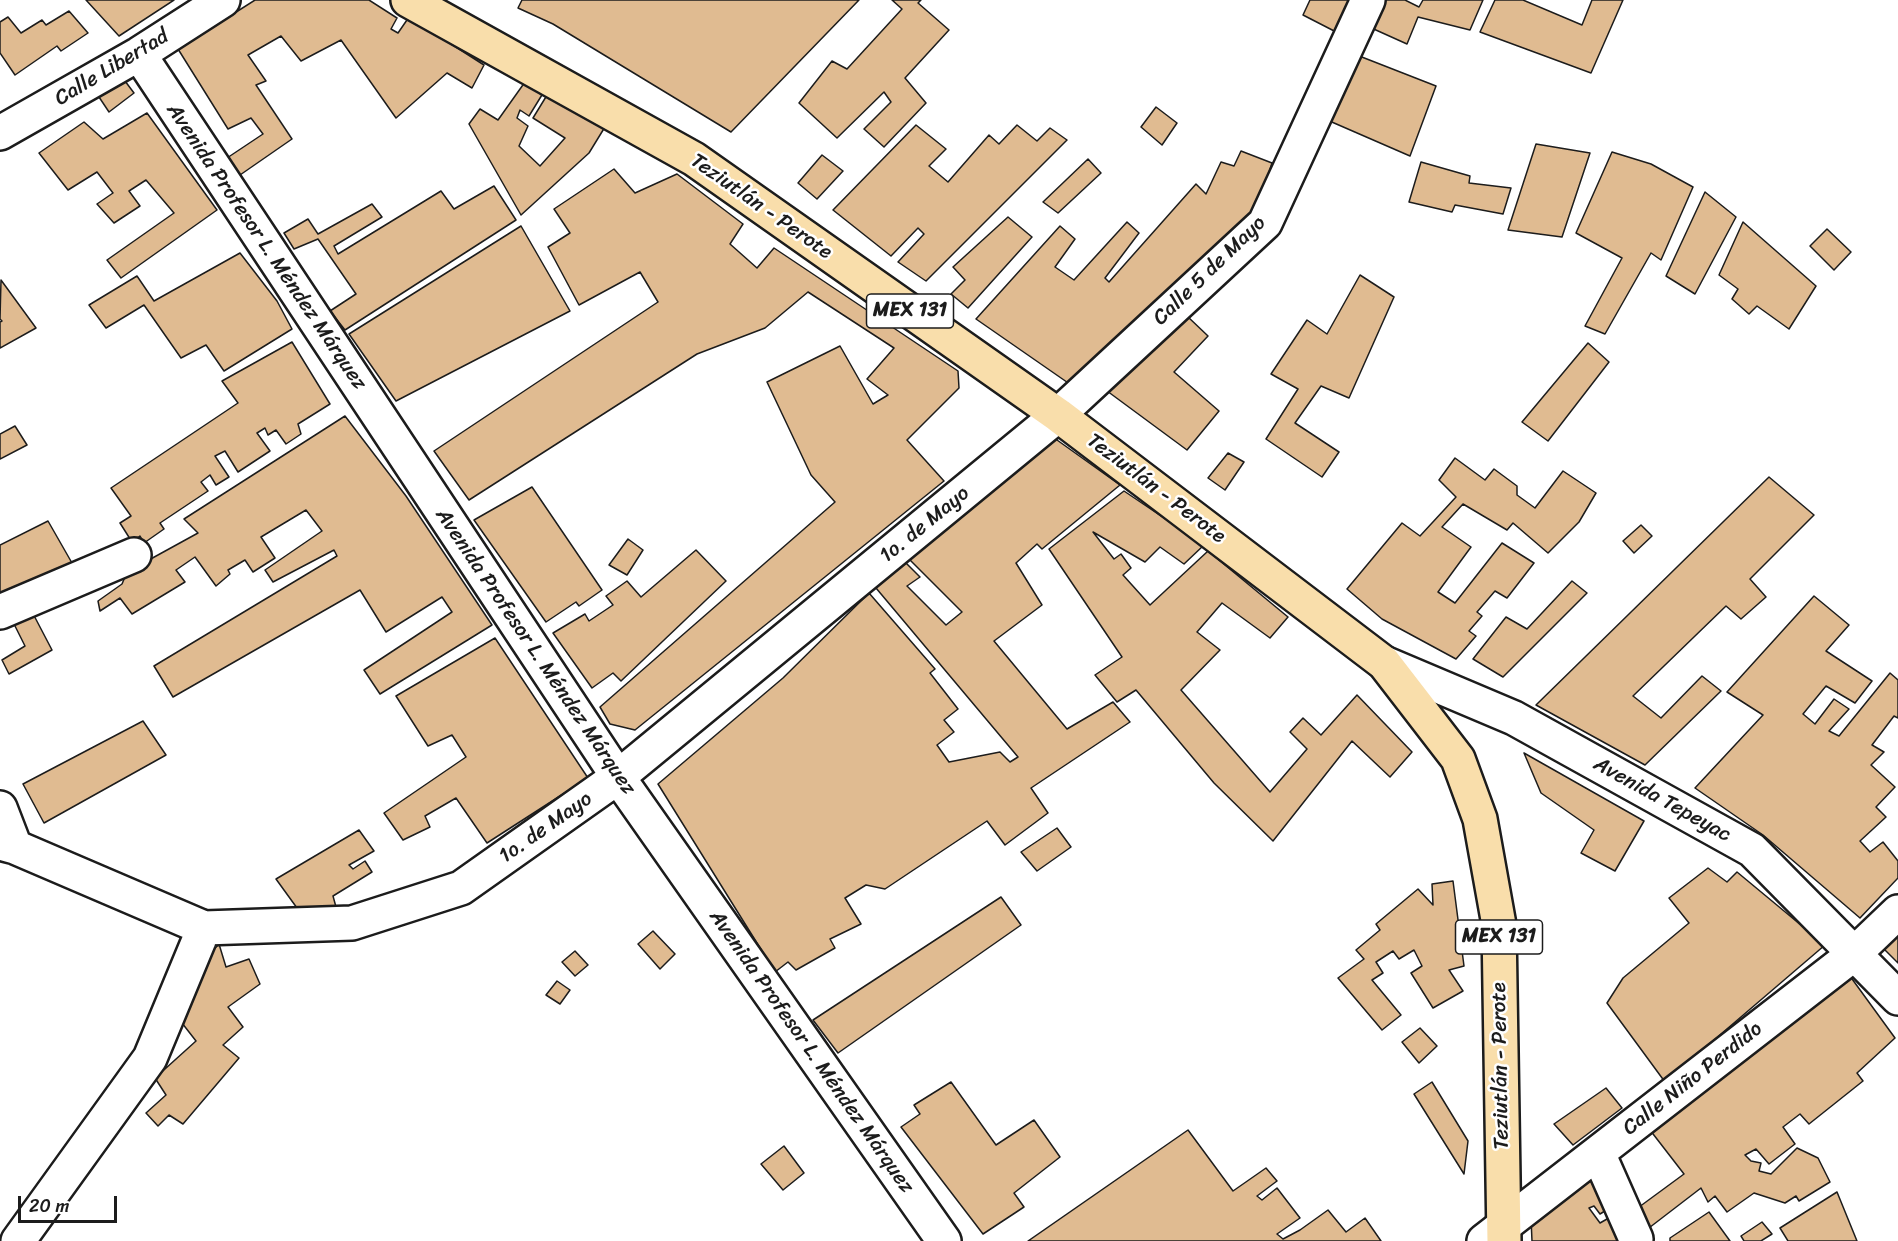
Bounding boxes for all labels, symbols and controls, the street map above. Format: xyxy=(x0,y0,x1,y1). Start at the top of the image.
street label: Calle Libertad xyxy=(50,24,174,112)
street label: Avenida Profesor L. Méndez Márquez xyxy=(160,99,372,395)
street label: Teziutlán - Perote xyxy=(685,149,837,265)
street label: Calle 5 de Mayo xyxy=(1148,211,1272,331)
road number: MEX 131 xyxy=(866,294,954,328)
street label: Teziutlán - Perote xyxy=(1082,429,1230,549)
street label: 1o. de Mayo xyxy=(875,481,975,569)
street label: Avenida Profesor L. Méndez Márquez xyxy=(429,504,641,800)
street label: Avenida Tepeyac xyxy=(1589,752,1735,848)
street label: 1o. de Mayo xyxy=(495,787,597,869)
street label: Avenida Profesor L. Méndez Márquez xyxy=(703,905,919,1199)
road number: MEX 131 xyxy=(1456,920,1543,954)
street label: Teziutlán - Perote xyxy=(1487,982,1515,1150)
street label: Calle Niño Perdido xyxy=(1618,1017,1768,1141)
scale bar xyxy=(21,1184,120,1222)
text: 20 m xyxy=(29,1190,69,1222)

